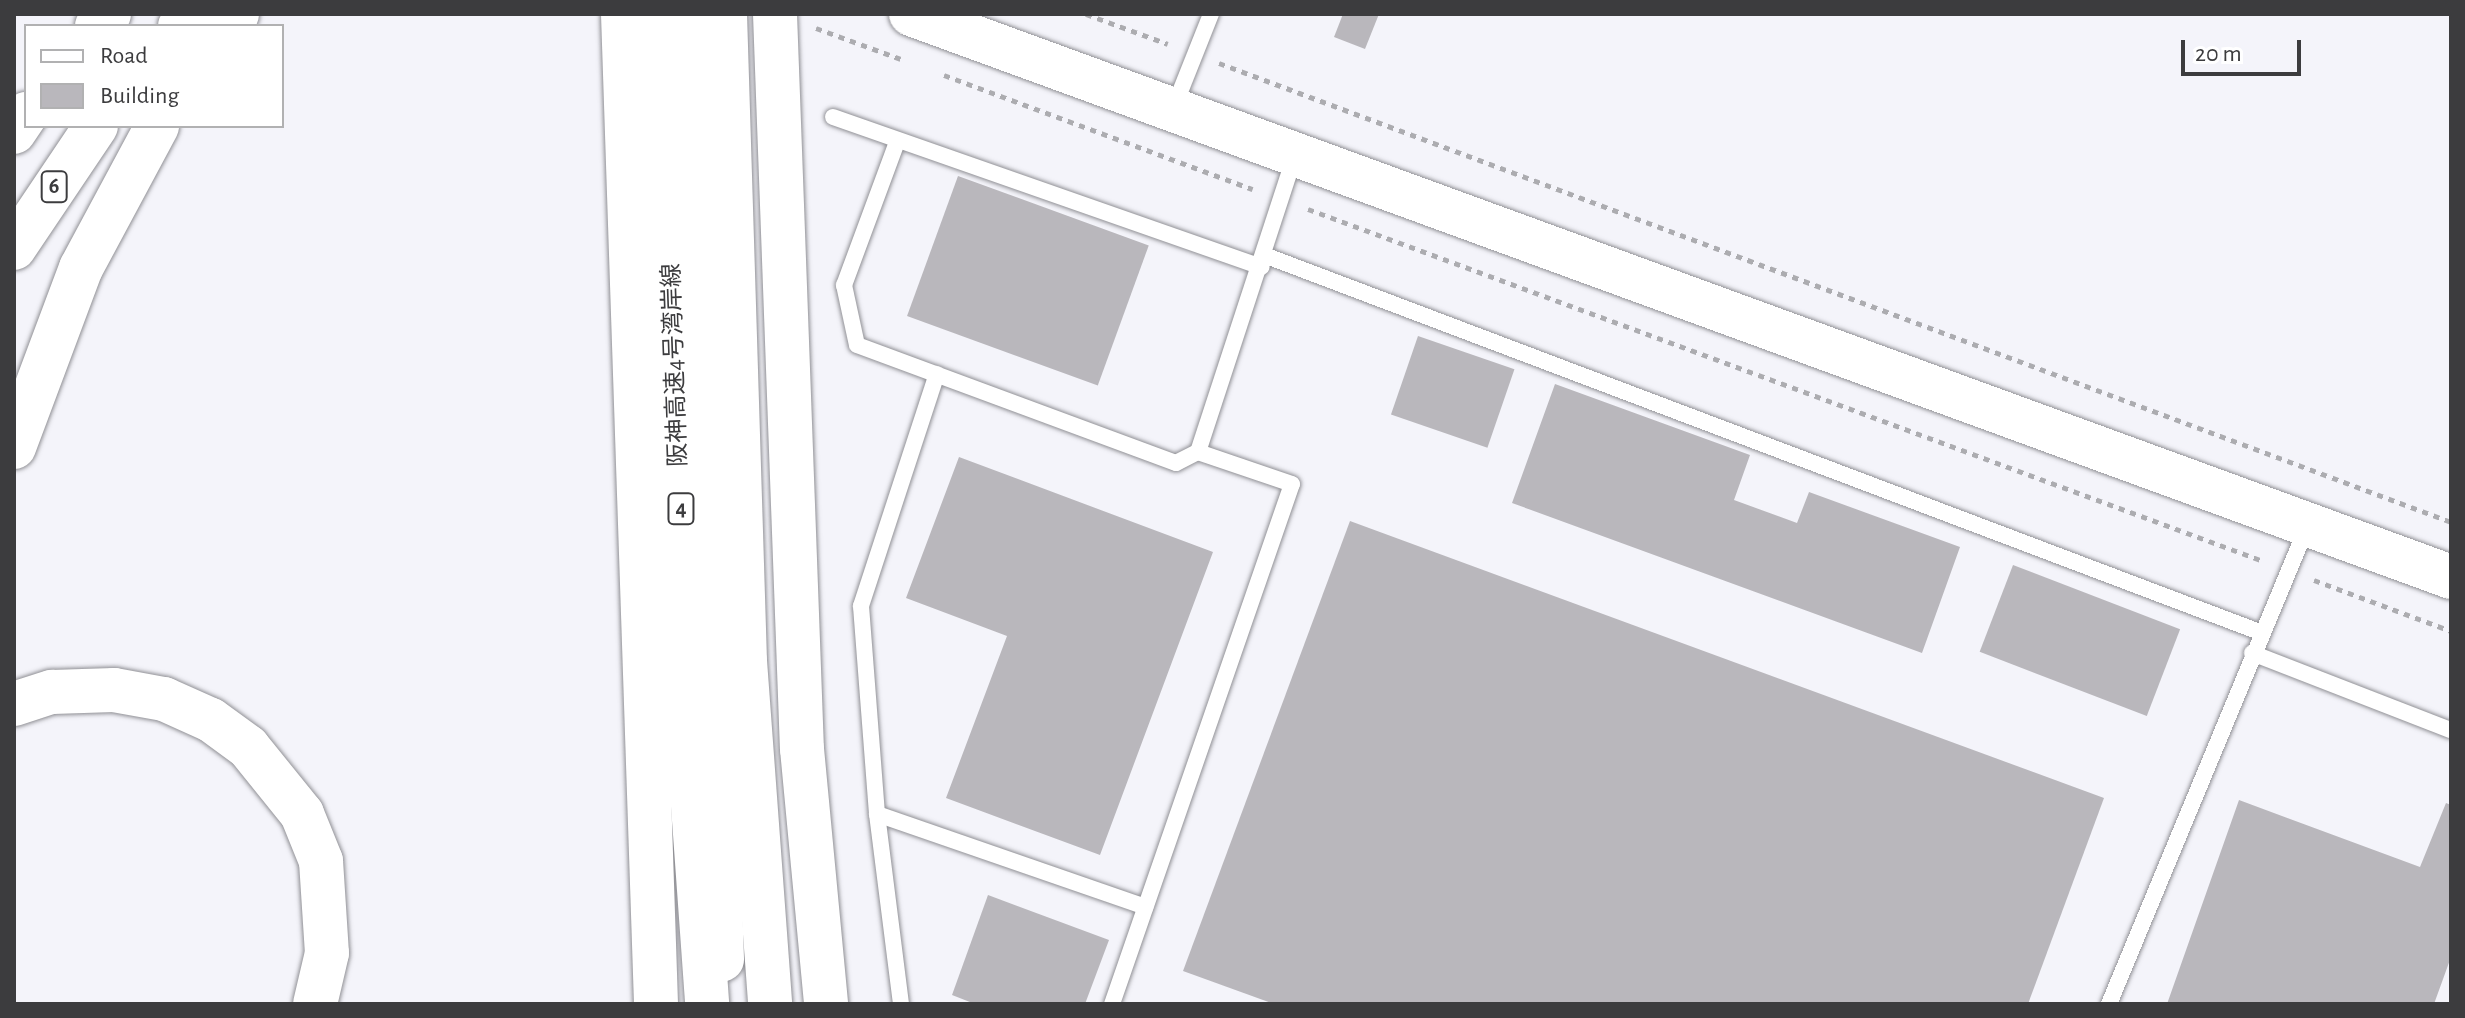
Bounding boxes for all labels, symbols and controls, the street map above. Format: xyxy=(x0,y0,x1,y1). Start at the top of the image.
legend xyxy=(24,24,284,128)
scale bar xyxy=(2185,24,2305,74)
text: 20 m xyxy=(2195,42,2242,66)
text: Road xyxy=(100,44,148,68)
text: Building xyxy=(100,84,179,108)
road number: 6 xyxy=(40,169,68,205)
street label: 阪神高速4号湾岸線 xyxy=(658,263,694,467)
road number: 4 xyxy=(667,491,695,527)

